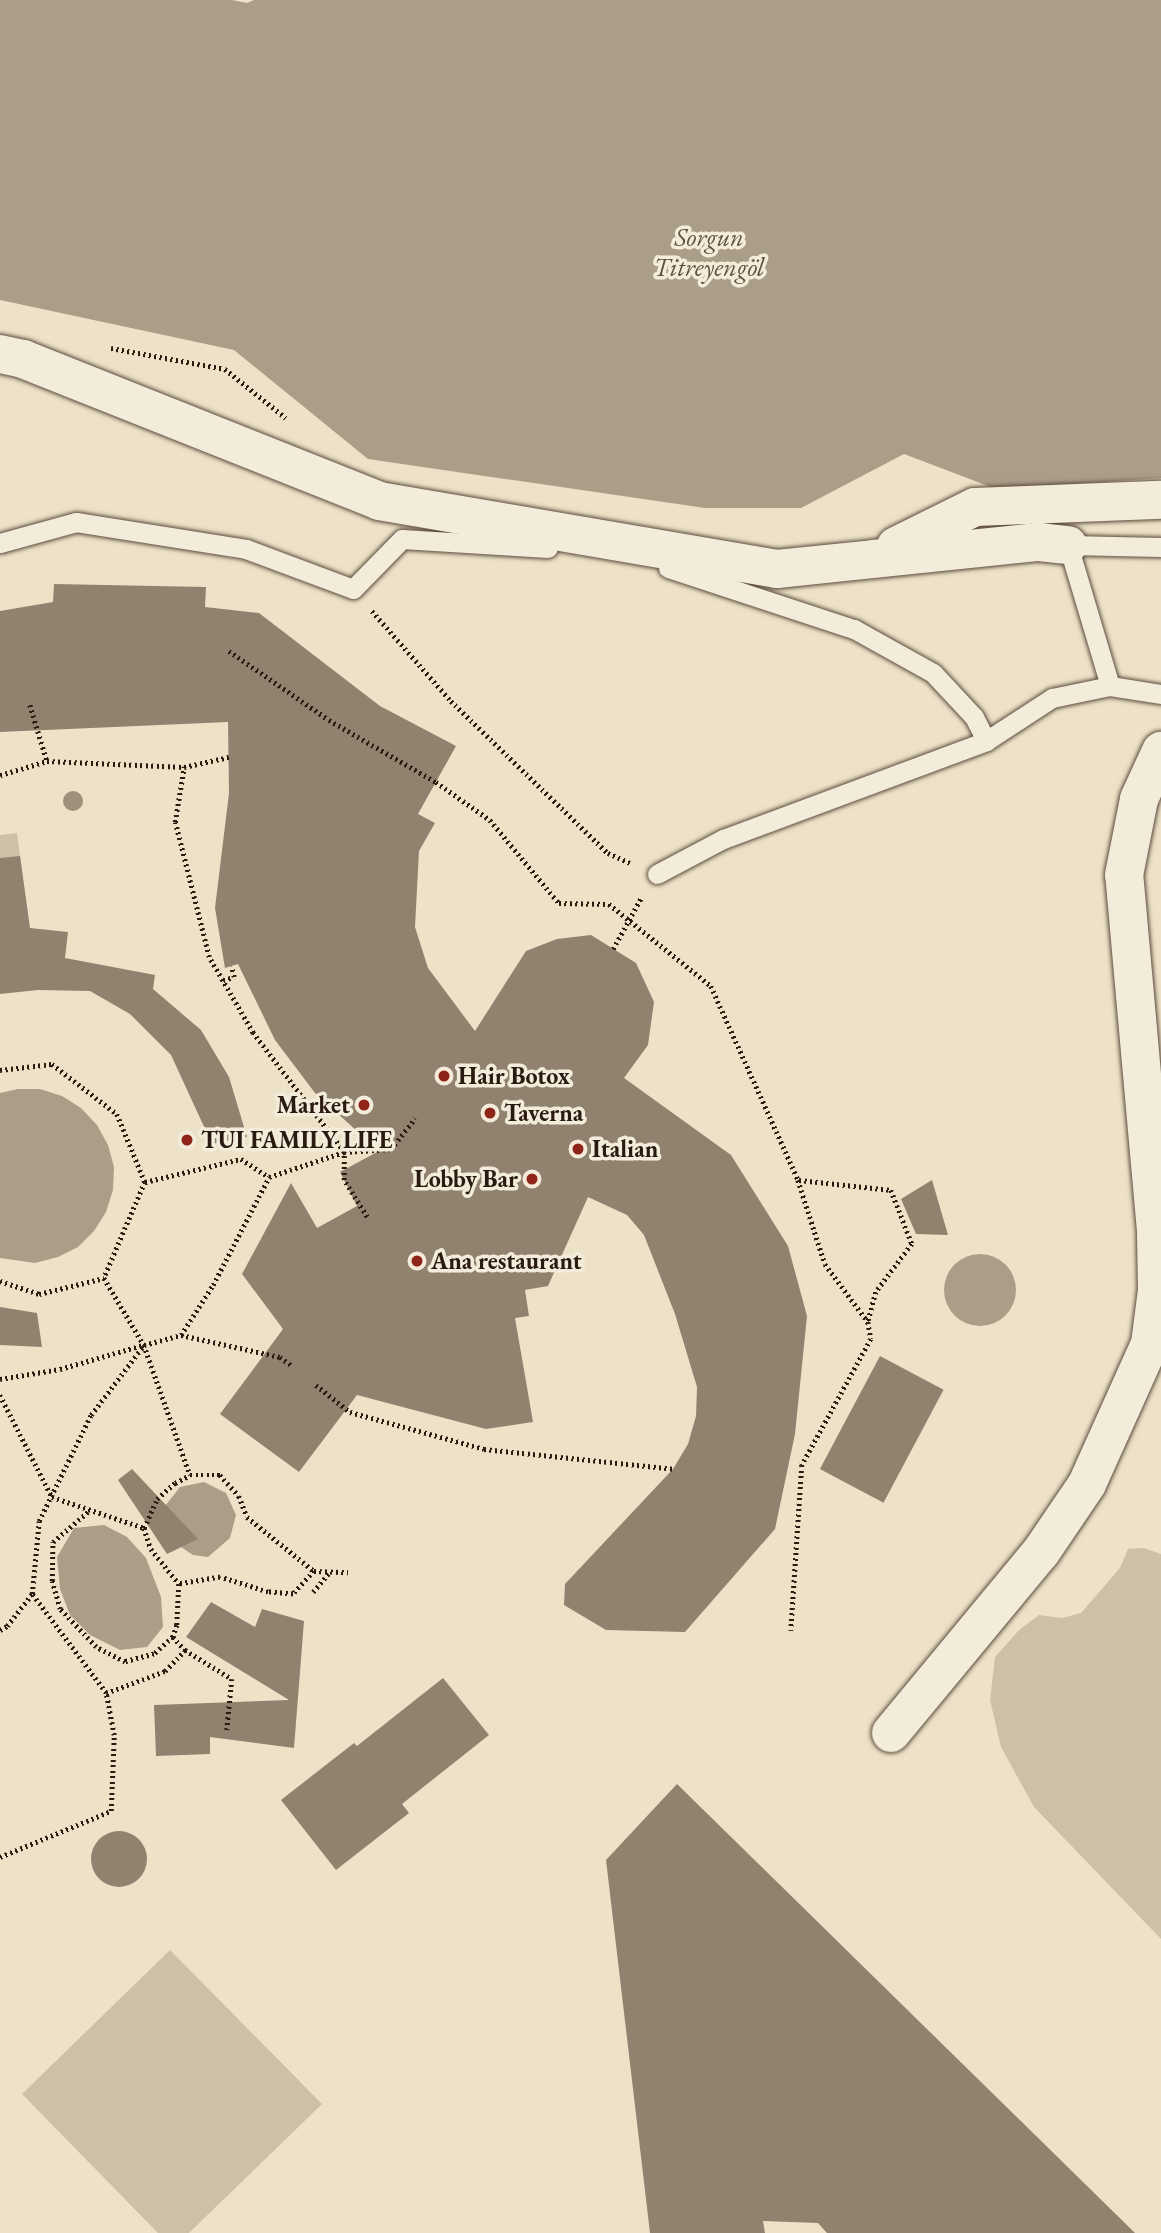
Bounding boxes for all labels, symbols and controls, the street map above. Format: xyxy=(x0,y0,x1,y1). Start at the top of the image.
water label: Sorgun Titreyengöl xyxy=(654,222,764,284)
place label: Hair Botox xyxy=(458,1062,570,1090)
marker: Hair Botox xyxy=(436,1068,452,1084)
place label: Market xyxy=(276,1091,350,1119)
marker: Market xyxy=(356,1097,372,1113)
place label: Taverna xyxy=(504,1099,583,1127)
marker: Taverna xyxy=(482,1105,498,1121)
place label: TUI FAMILY LIFE xyxy=(201,1126,393,1154)
marker: TUI FAMILY LIFE xyxy=(179,1132,195,1148)
place label: Italian xyxy=(592,1135,658,1163)
marker: Italian xyxy=(570,1141,586,1157)
place label: Lobby Bar xyxy=(414,1165,518,1193)
marker: Lobby Bar xyxy=(524,1171,540,1187)
place label: Ana restaurant xyxy=(431,1247,582,1275)
marker: Ana restaurant xyxy=(409,1253,425,1269)

